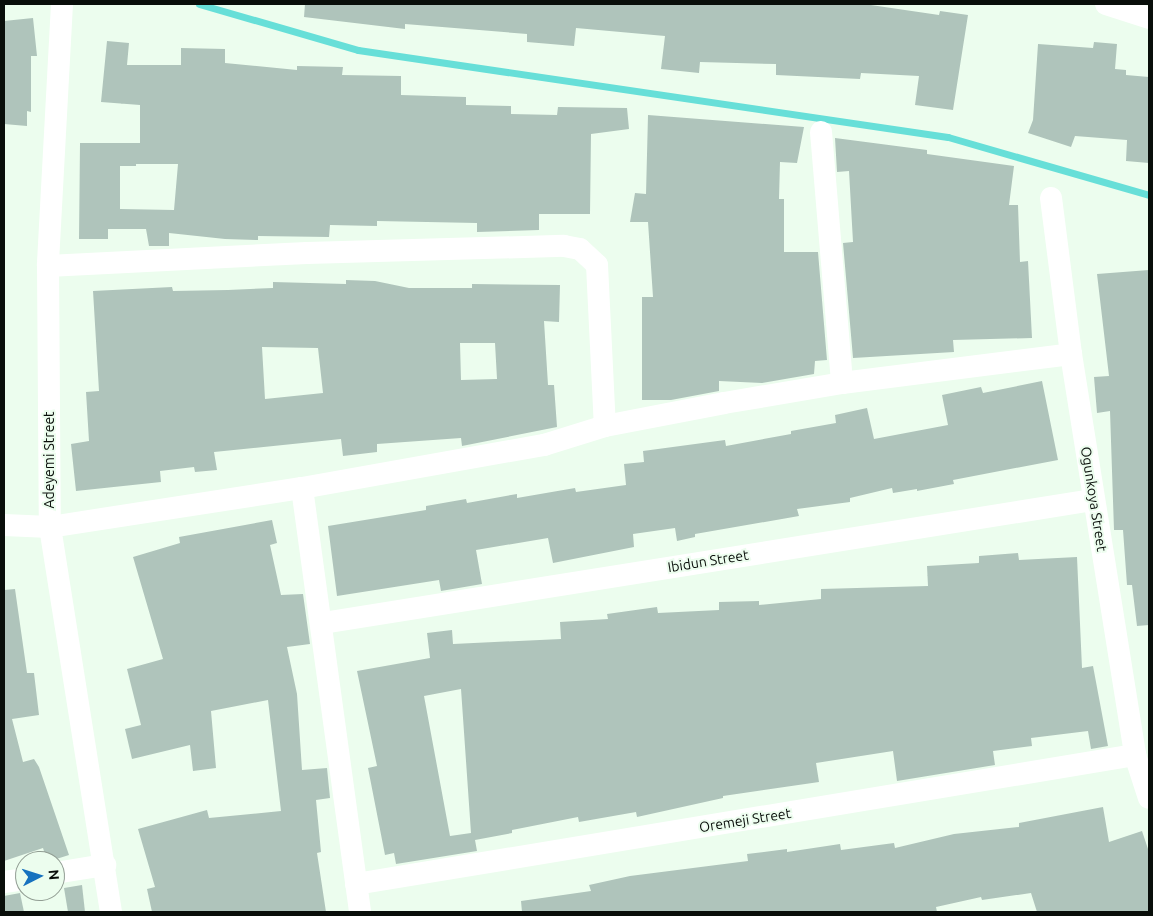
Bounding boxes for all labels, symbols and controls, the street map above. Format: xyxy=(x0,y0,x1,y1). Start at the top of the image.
street label: Adeyemi Street xyxy=(41,411,57,509)
street label: Ogunkoya Street xyxy=(1077,445,1111,553)
street label: Ibidun Street xyxy=(666,546,750,576)
street label: Oremeji Street xyxy=(698,804,792,836)
north arrow xyxy=(15,851,65,901)
text: N xyxy=(46,869,62,881)

